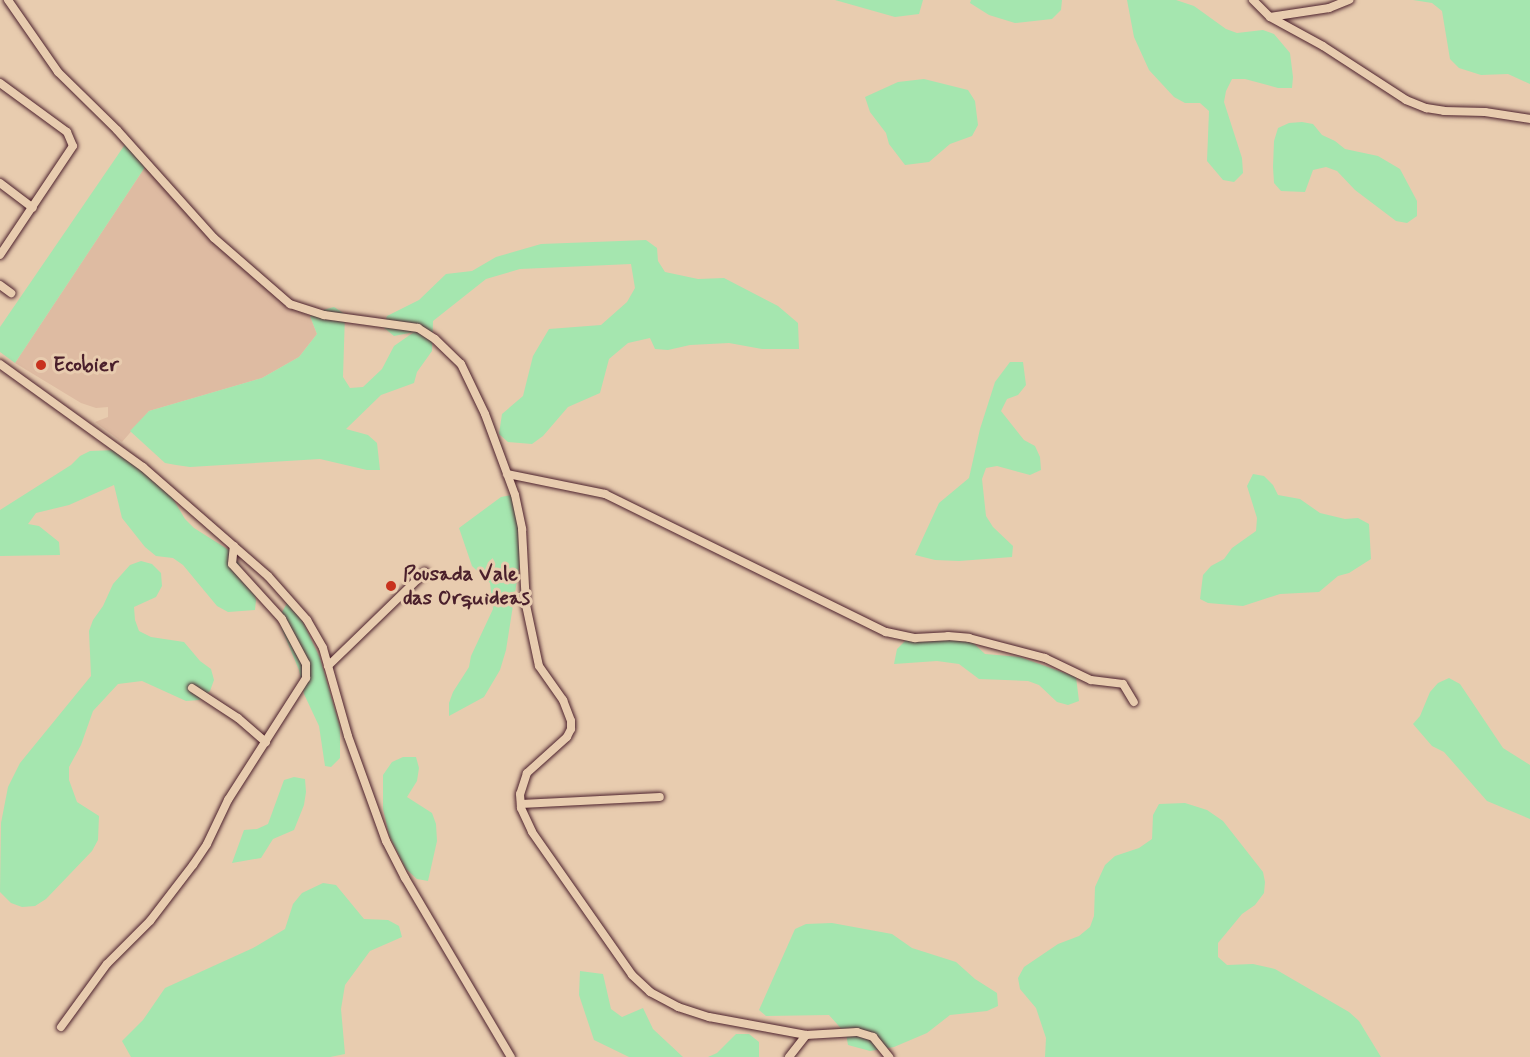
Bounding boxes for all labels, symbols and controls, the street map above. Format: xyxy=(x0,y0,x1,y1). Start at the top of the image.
place label: Ecobier xyxy=(53,352,119,378)
marker: Ecobier xyxy=(34,358,48,372)
place label: Pousada Vale das Orquideas xyxy=(403,561,526,611)
marker: Pousada Vale das Orquideas xyxy=(384,579,398,593)

